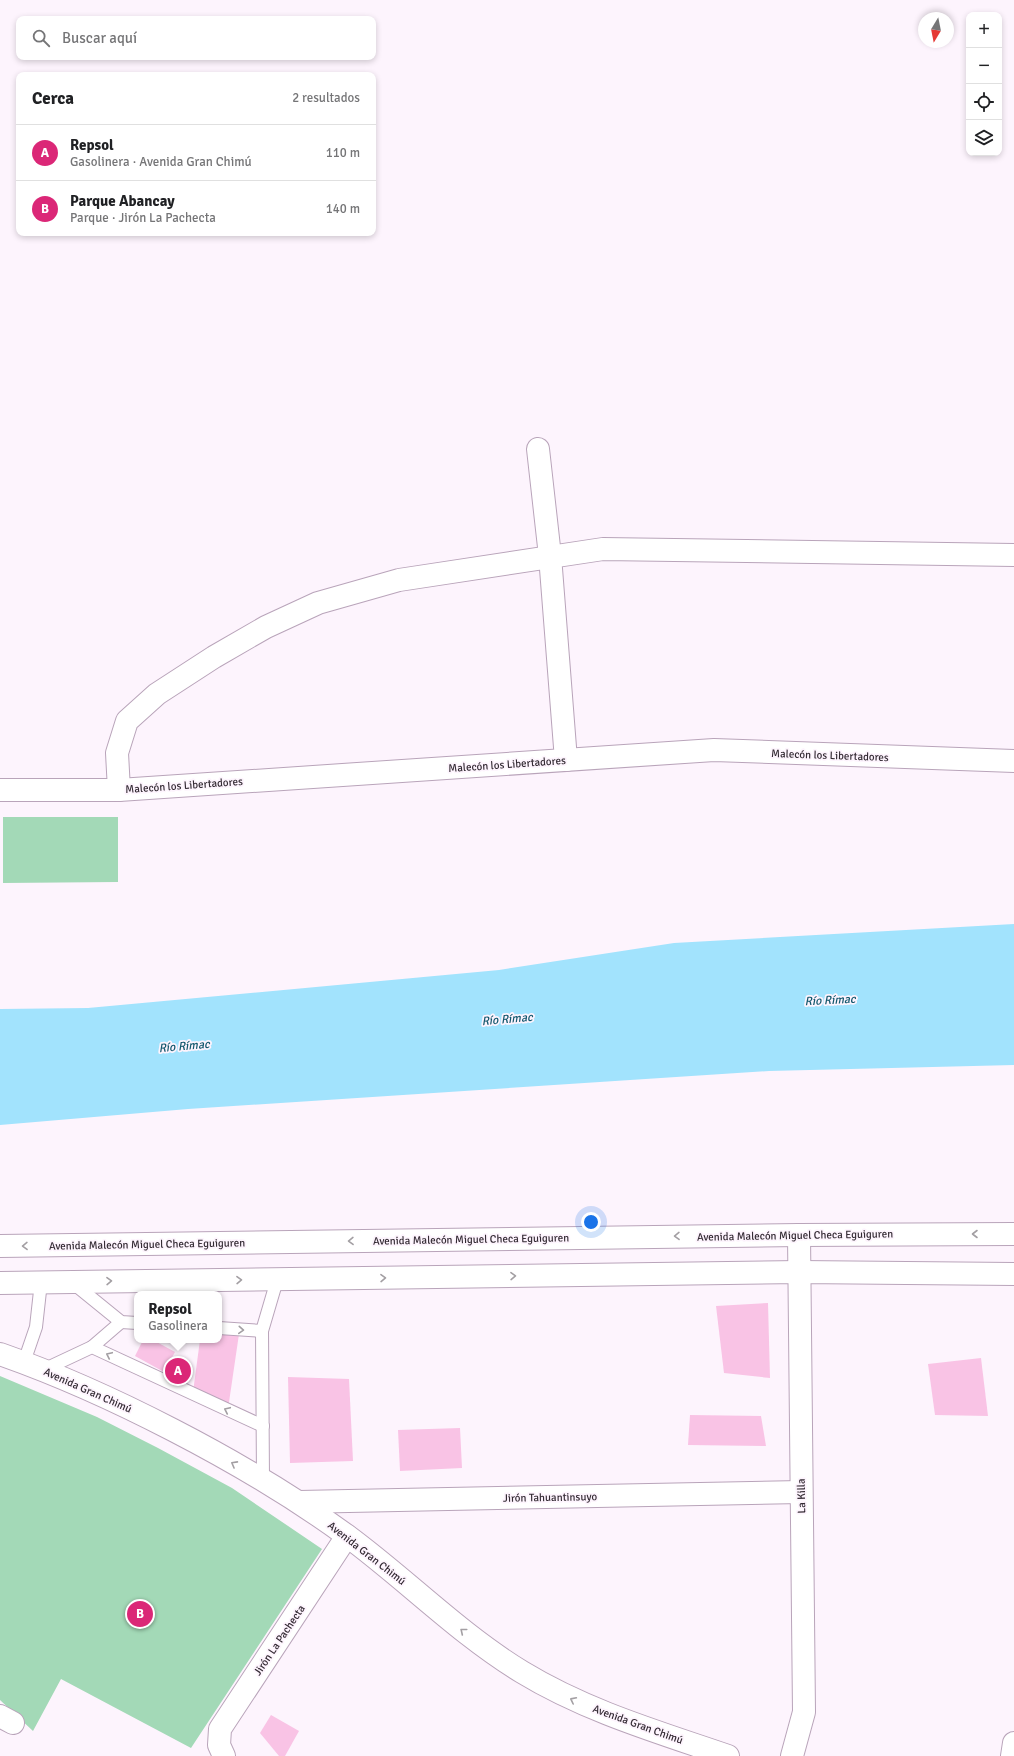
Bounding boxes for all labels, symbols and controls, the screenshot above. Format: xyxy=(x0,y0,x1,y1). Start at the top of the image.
north arrow xyxy=(918,12,954,48)
map controls xyxy=(966,12,1002,156)
button: + xyxy=(966,12,1002,48)
search box xyxy=(16,16,376,60)
icon: search xyxy=(30,27,52,49)
text: Buscar aquí xyxy=(62,29,137,47)
button: − xyxy=(966,48,1002,84)
button: locate xyxy=(966,84,1002,120)
text: Cerca xyxy=(32,88,74,109)
text: 2 resultados xyxy=(292,90,360,106)
button: layers xyxy=(966,120,1002,156)
text: Repsol xyxy=(70,136,114,154)
text: A xyxy=(41,145,49,161)
text: 110 m xyxy=(326,145,360,161)
text: Gasolinera · Avenida Gran Chimú xyxy=(70,154,252,170)
text: Parque Abancay xyxy=(70,192,175,210)
text: B xyxy=(41,201,49,217)
text: 140 m xyxy=(326,201,360,217)
text: Parque · Jirón La Pachecta xyxy=(70,210,216,226)
street label: Malecón los Libertadores xyxy=(771,747,889,764)
street label: Malecón los Libertadores xyxy=(448,754,566,775)
street label: Malecón los Libertadores xyxy=(125,775,243,796)
water label: Río Rímac xyxy=(804,992,857,1009)
water label: Río Rímac xyxy=(481,1010,534,1029)
water label: Río Rímac xyxy=(158,1037,211,1056)
your location xyxy=(581,1212,601,1232)
street label: Avenida Malecón Miguel Checa Eguiguren xyxy=(697,1227,893,1244)
one-way arrow xyxy=(972,1230,978,1238)
street label: Avenida Malecón Miguel Checa Eguiguren xyxy=(373,1231,569,1248)
one-way arrow xyxy=(674,1232,680,1241)
street label: Avenida Malecón Miguel Checa Eguiguren xyxy=(49,1236,245,1253)
one-way arrow xyxy=(348,1237,354,1245)
one-way arrow xyxy=(22,1241,28,1250)
one-way arrow xyxy=(510,1272,516,1280)
one-way arrow xyxy=(380,1274,386,1282)
one-way arrow xyxy=(236,1276,242,1284)
one-way arrow xyxy=(106,1277,112,1285)
popup xyxy=(134,1291,222,1343)
text: Repsol xyxy=(148,1300,192,1318)
text: Gasolinera xyxy=(148,1318,208,1334)
one-way arrow xyxy=(238,1325,244,1334)
one-way arrow xyxy=(106,1352,114,1360)
pin: A xyxy=(165,1356,191,1386)
street label: Avenida Gran Chimú xyxy=(42,1365,134,1416)
one-way arrow xyxy=(224,1407,232,1415)
one-way arrow xyxy=(231,1461,238,1468)
street label: La Killa xyxy=(795,1478,808,1514)
street label: Jirón Tahuantinsuyo xyxy=(503,1490,597,1505)
street label: Avenida Gran Chimú xyxy=(325,1519,408,1588)
pin: B xyxy=(127,1599,153,1629)
street label: Jirón La Pachecta xyxy=(251,1602,308,1678)
one-way arrow xyxy=(461,1628,468,1635)
one-way arrow xyxy=(570,1697,577,1704)
street label: Avenida Gran Chimú xyxy=(591,1702,685,1747)

